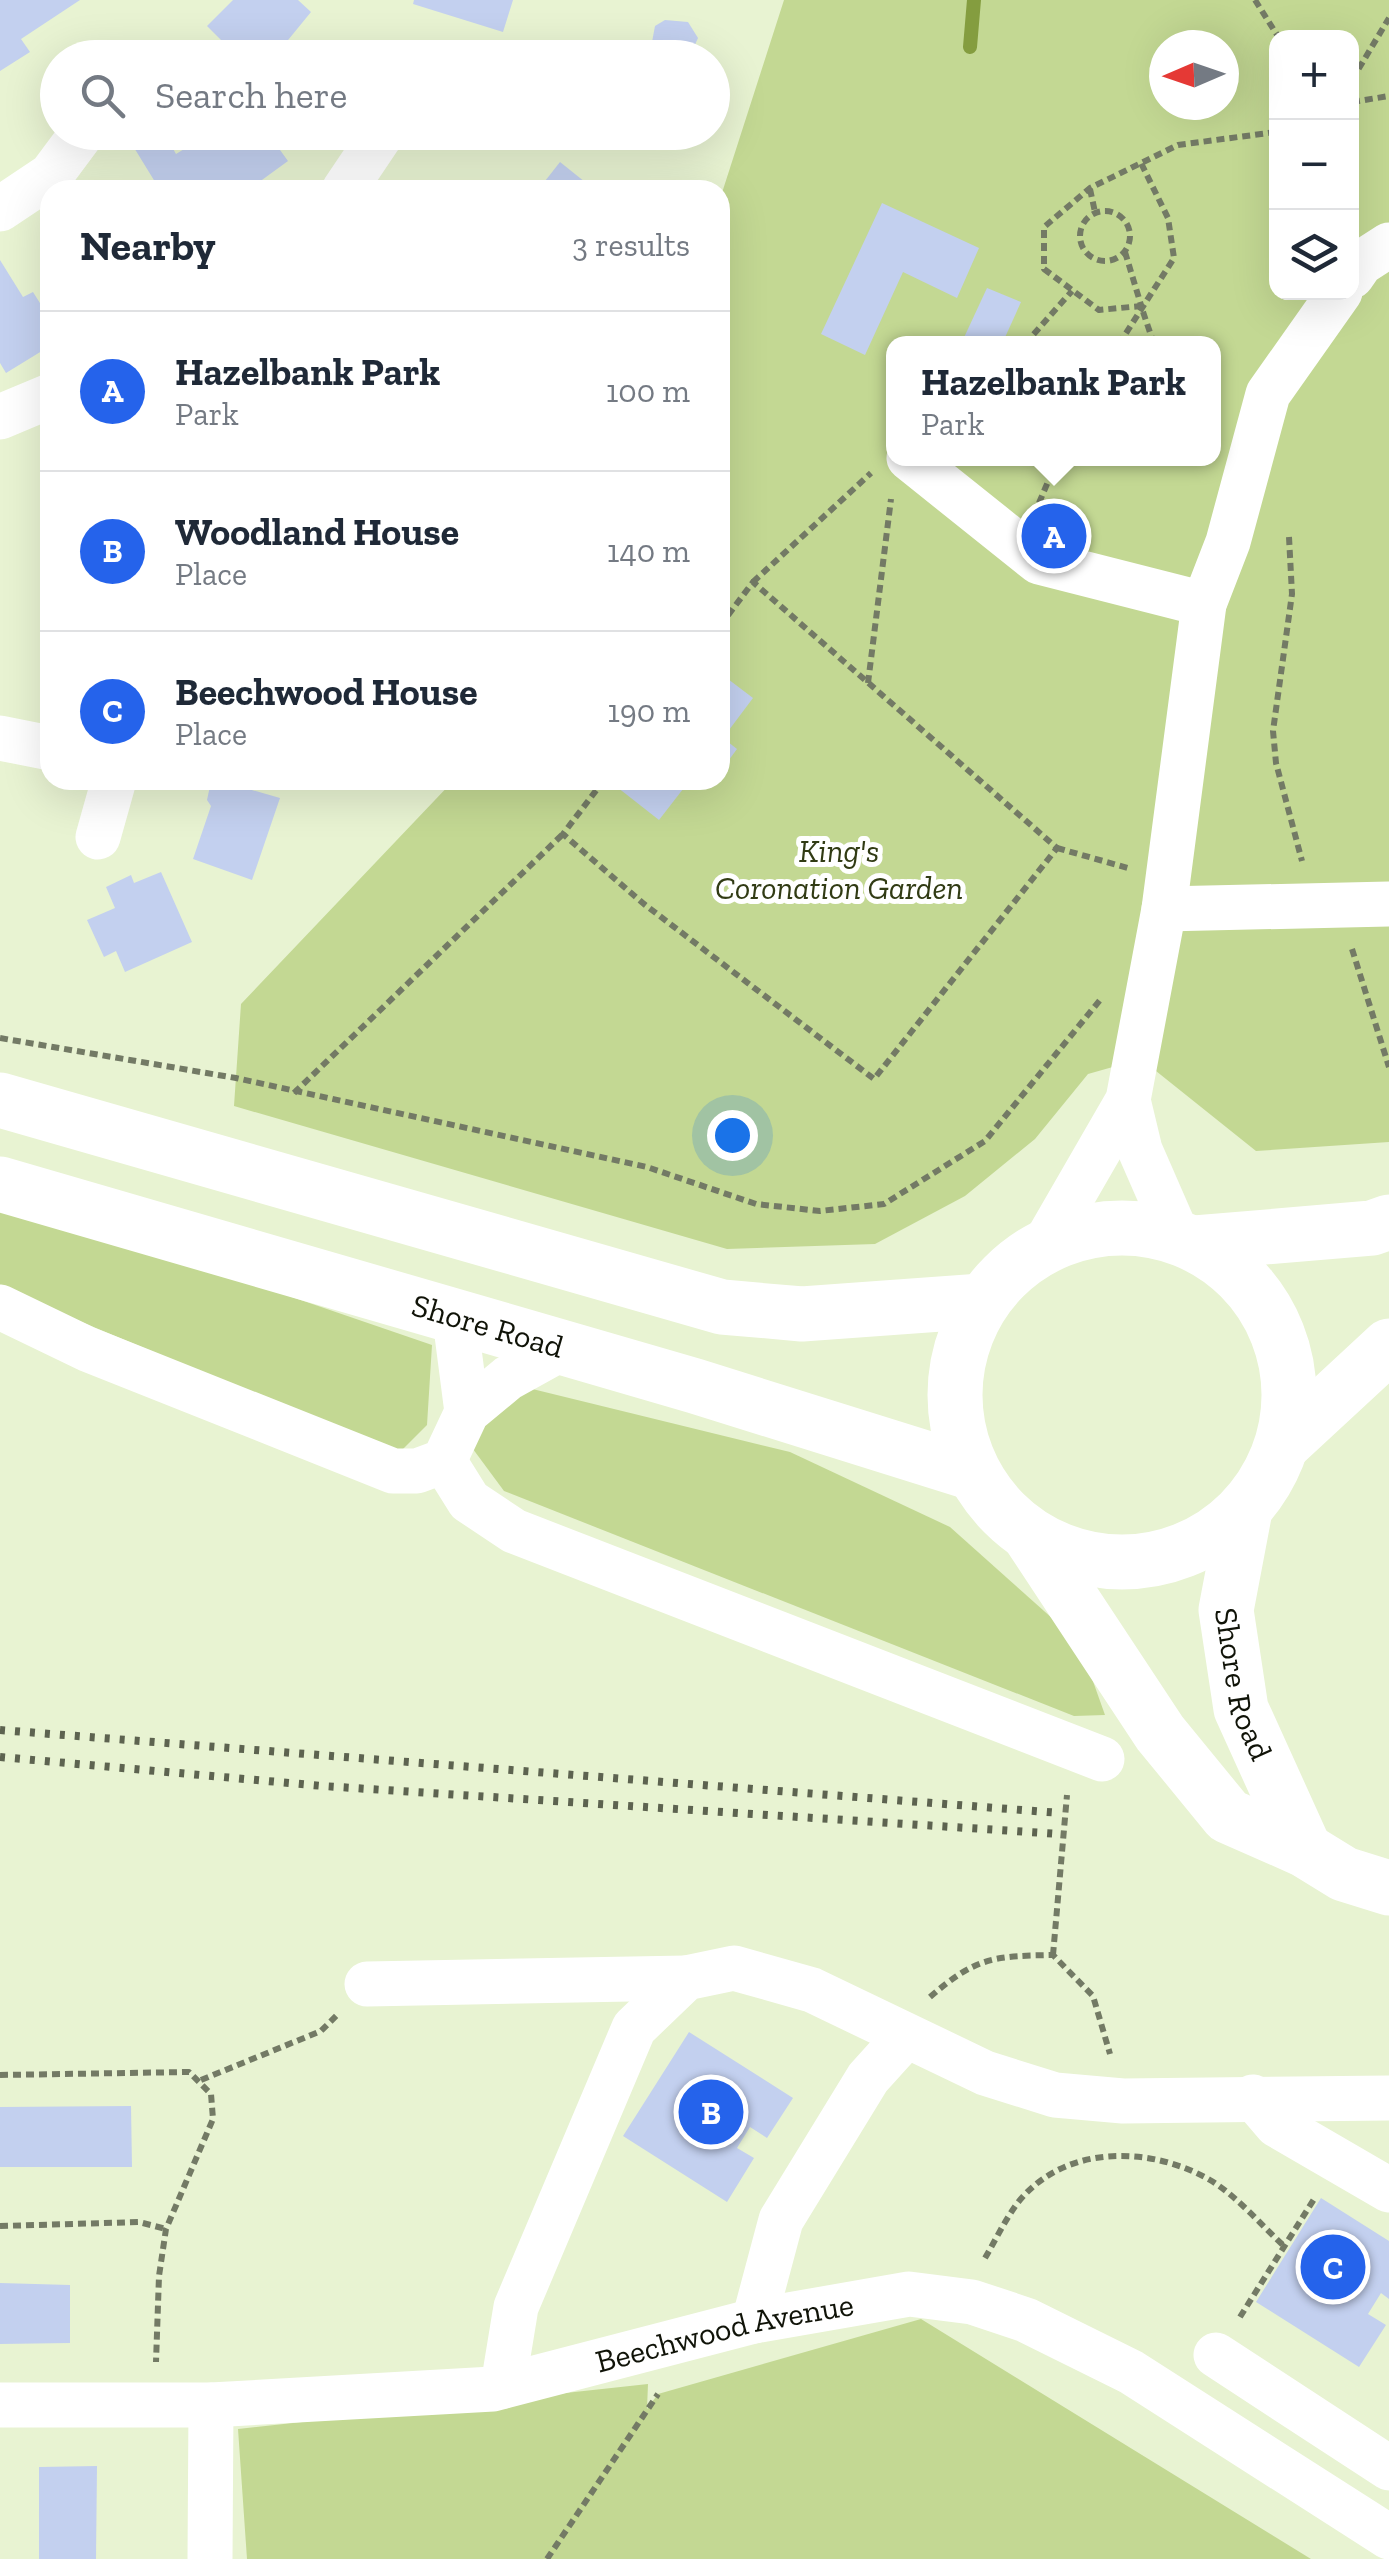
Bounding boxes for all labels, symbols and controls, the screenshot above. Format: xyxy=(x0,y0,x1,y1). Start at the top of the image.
north arrow xyxy=(1149,30,1239,120)
map controls xyxy=(1269,30,1359,300)
button: + xyxy=(1269,30,1359,120)
search box xyxy=(40,40,730,150)
icon: search xyxy=(75,68,130,123)
text: Search here xyxy=(155,72,347,118)
button: − xyxy=(1269,120,1359,210)
button: layers xyxy=(1269,210,1359,300)
text: Nearby xyxy=(80,220,216,271)
text: 3 results xyxy=(572,226,690,264)
popup xyxy=(886,336,1221,466)
text: Hazelbank Park xyxy=(175,349,440,395)
text: Hazelbank Park xyxy=(921,359,1186,405)
text: A xyxy=(102,372,123,410)
text: 100 m xyxy=(606,372,690,410)
text: Park xyxy=(175,395,239,433)
text: Park xyxy=(921,405,984,443)
pin: A xyxy=(1022,498,1086,574)
text: Woodland House xyxy=(175,509,459,555)
text: B xyxy=(103,532,122,570)
text: 140 m xyxy=(607,532,690,570)
text: Place xyxy=(175,555,247,593)
text: Beechwood House xyxy=(175,669,478,715)
text: C xyxy=(102,692,123,730)
text: 190 m xyxy=(607,692,690,730)
text: Place xyxy=(175,715,247,753)
park label: King's Coronation Garden xyxy=(715,832,963,907)
your location xyxy=(707,1110,758,1161)
street label: Shore Road xyxy=(408,1286,568,1366)
street label: Shore Road xyxy=(1207,1605,1281,1766)
pin: B xyxy=(678,2074,744,2150)
pin: C xyxy=(1300,2230,1366,2304)
street label: Beechwood Avenue xyxy=(591,2285,857,2381)

